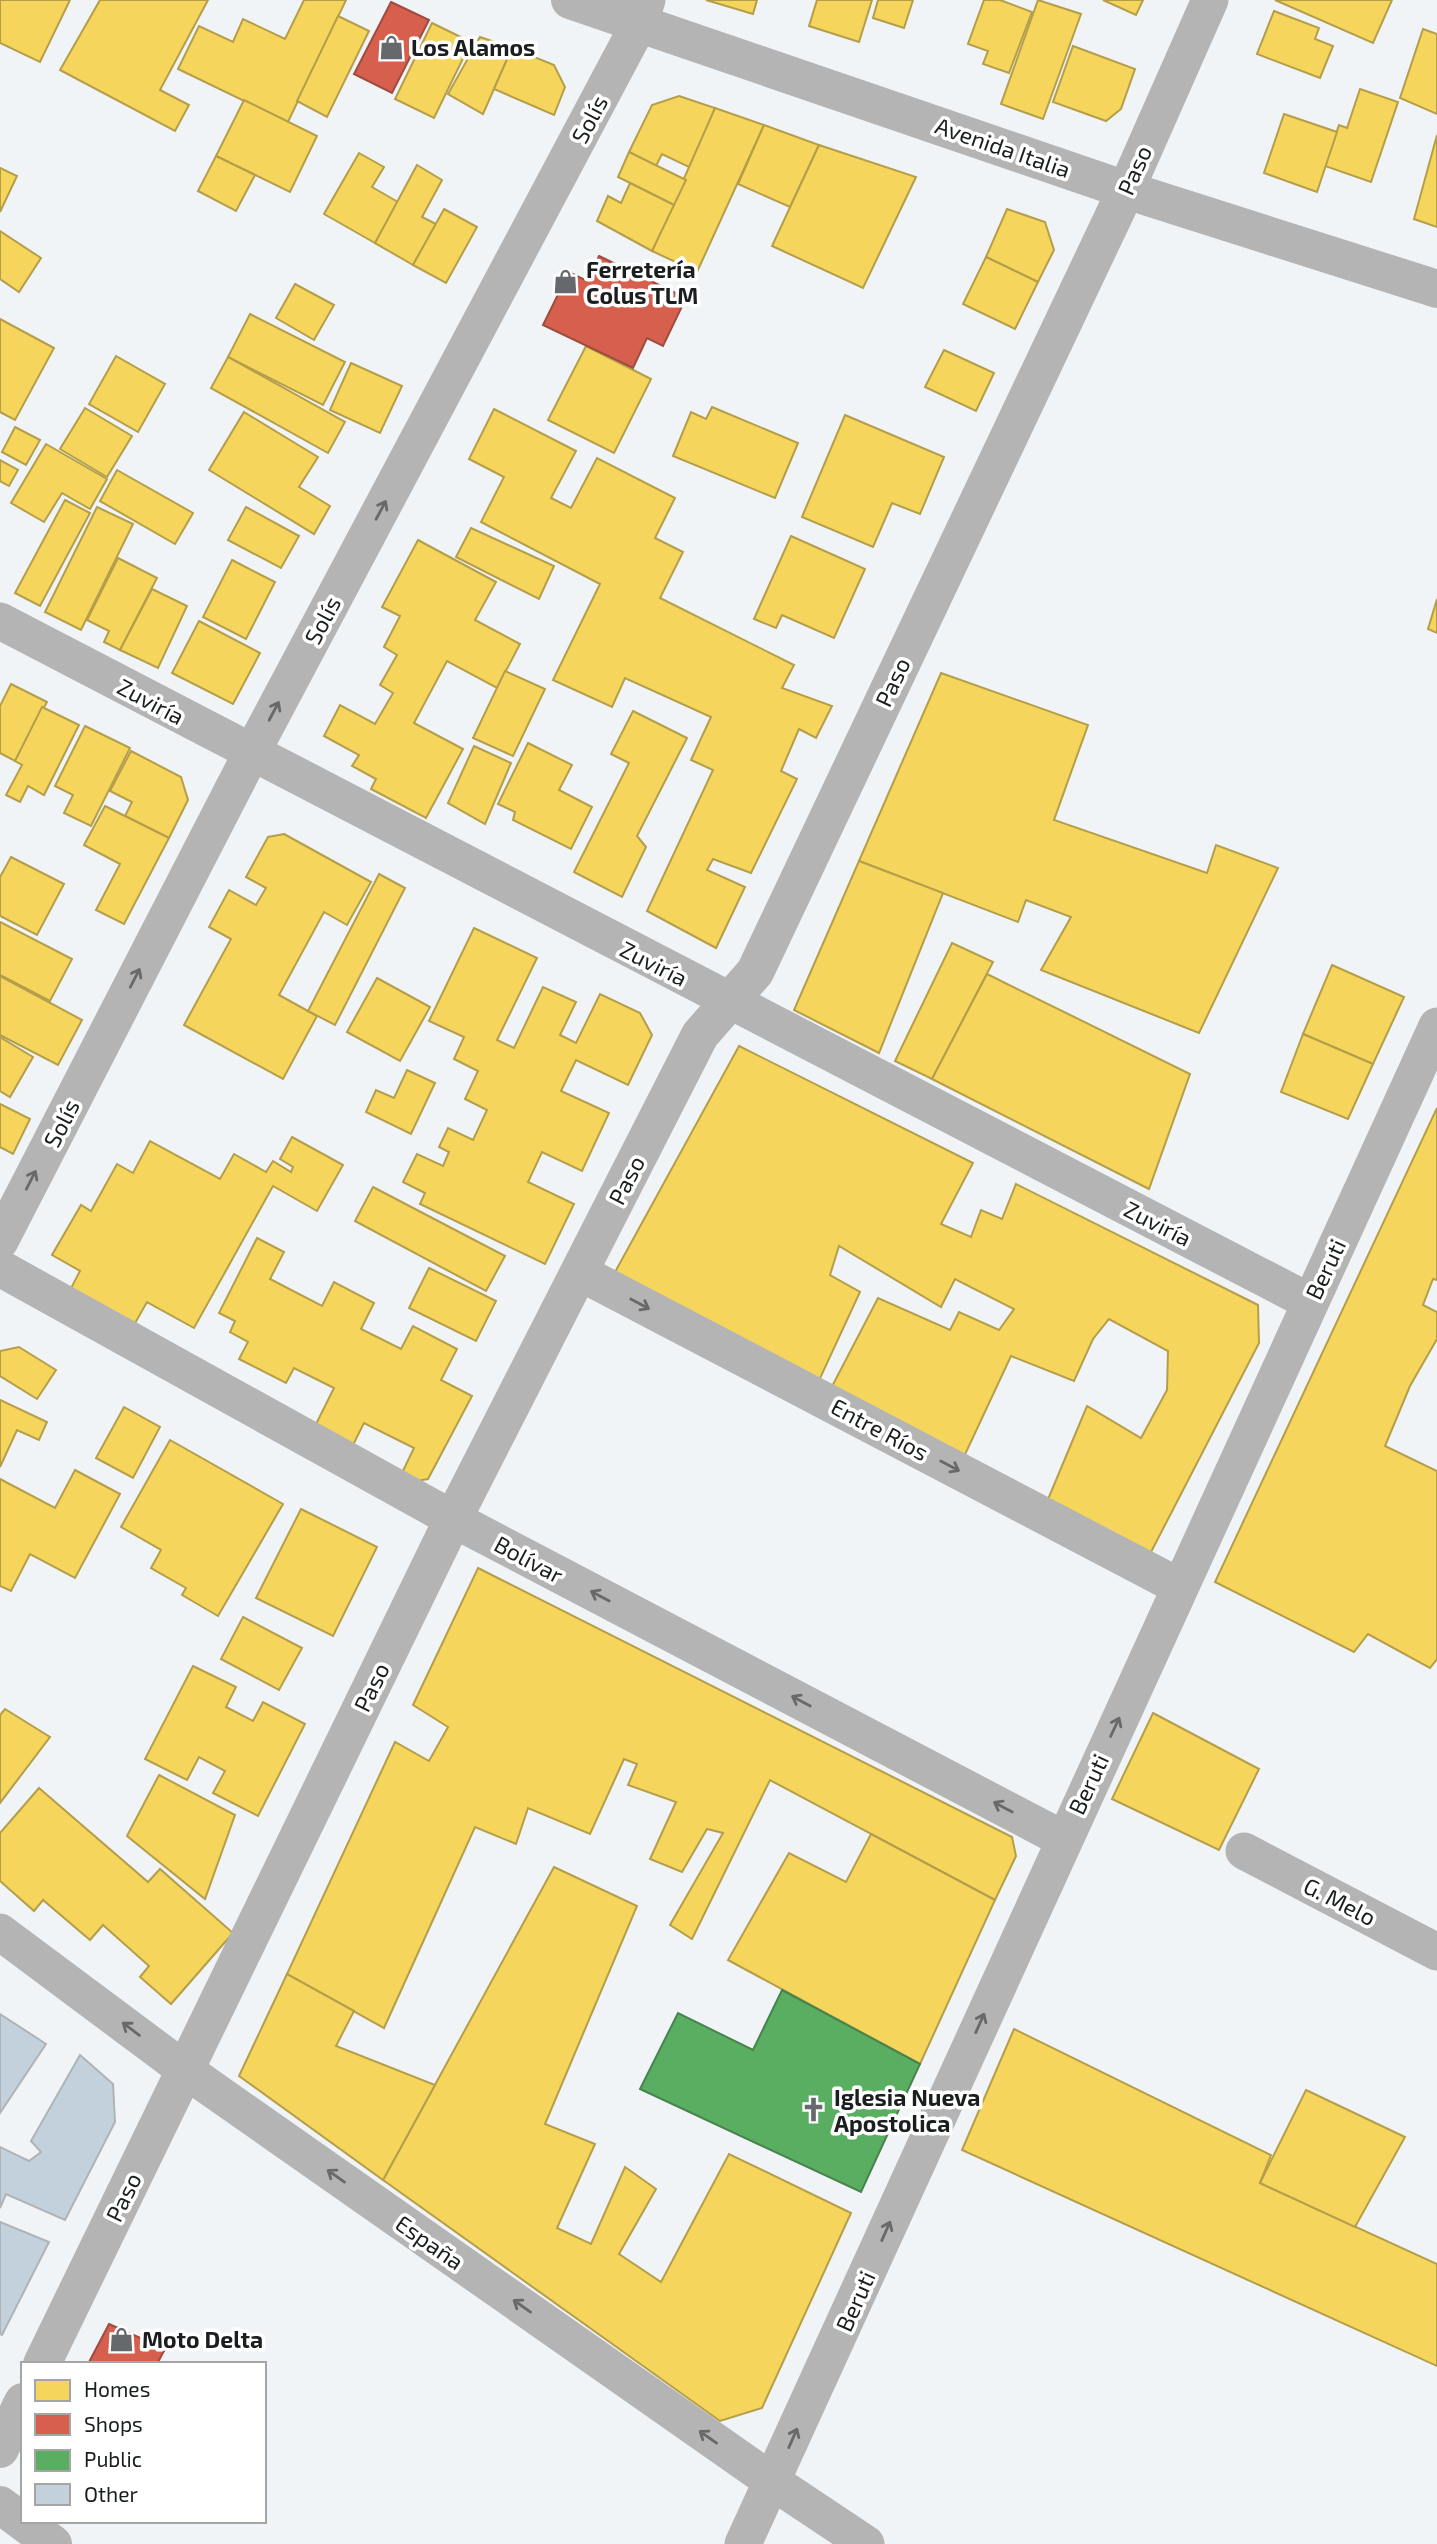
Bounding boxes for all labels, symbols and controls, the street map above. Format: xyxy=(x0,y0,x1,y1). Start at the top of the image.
shop icon: Los Alamos xyxy=(377,33,405,61)
place label: Los Alamos xyxy=(411,33,535,61)
street label: Solís xyxy=(565,90,613,148)
street label: Avenida Italia xyxy=(932,111,1074,183)
street label: Paso xyxy=(1111,141,1157,199)
place label: Ferretería Colus TLM xyxy=(586,255,698,309)
shop icon: Ferretería Colus TLM xyxy=(552,268,580,296)
one-way arrow xyxy=(374,500,388,521)
street label: Solís xyxy=(298,591,346,649)
street label: Paso xyxy=(869,653,915,711)
street label: Zuviría xyxy=(113,672,189,730)
one-way arrow xyxy=(268,701,281,722)
street label: Zuviría xyxy=(616,934,692,992)
one-way arrow xyxy=(129,968,143,989)
street label: Solís xyxy=(37,1094,85,1152)
street label: Paso xyxy=(602,1151,650,1209)
one-way arrow xyxy=(25,1170,39,1191)
street label: Zuviría xyxy=(1120,1194,1196,1252)
street label: Beruti xyxy=(1299,1234,1351,1304)
one-way arrow xyxy=(629,1297,650,1311)
street label: Entre Ríos xyxy=(827,1392,933,1466)
one-way arrow xyxy=(939,1460,960,1473)
street label: Bolívar xyxy=(490,1529,568,1589)
one-way arrow xyxy=(590,1588,611,1602)
street label: Paso xyxy=(347,1658,395,1716)
one-way arrow xyxy=(791,1694,812,1708)
one-way arrow xyxy=(1109,1717,1122,1738)
street label: Beruti xyxy=(1062,1749,1114,1819)
one-way arrow xyxy=(993,1800,1013,1814)
street label: G. Melo xyxy=(1299,1871,1381,1931)
one-way arrow xyxy=(974,2013,987,2034)
one-way arrow xyxy=(122,2022,141,2037)
place label: Iglesia Nueva Apostolica xyxy=(834,2083,980,2137)
church icon: Iglesia Nueva Apostolica xyxy=(800,2096,828,2124)
street label: Paso xyxy=(99,2168,147,2226)
one-way arrow xyxy=(327,2169,346,2183)
street label: España xyxy=(391,2209,469,2275)
one-way arrow xyxy=(880,2220,893,2242)
street label: Beruti xyxy=(829,2266,881,2336)
one-way arrow xyxy=(513,2299,532,2313)
shop icon: Moto Delta xyxy=(108,2325,136,2353)
place label: Moto Delta xyxy=(142,2325,263,2353)
legend xyxy=(21,2362,266,2523)
text: Homes xyxy=(84,2376,150,2401)
text: Shops xyxy=(84,2411,143,2436)
one-way arrow xyxy=(787,2428,800,2449)
one-way arrow xyxy=(699,2430,718,2444)
text: Public xyxy=(84,2446,142,2471)
text: Other xyxy=(84,2481,139,2506)

